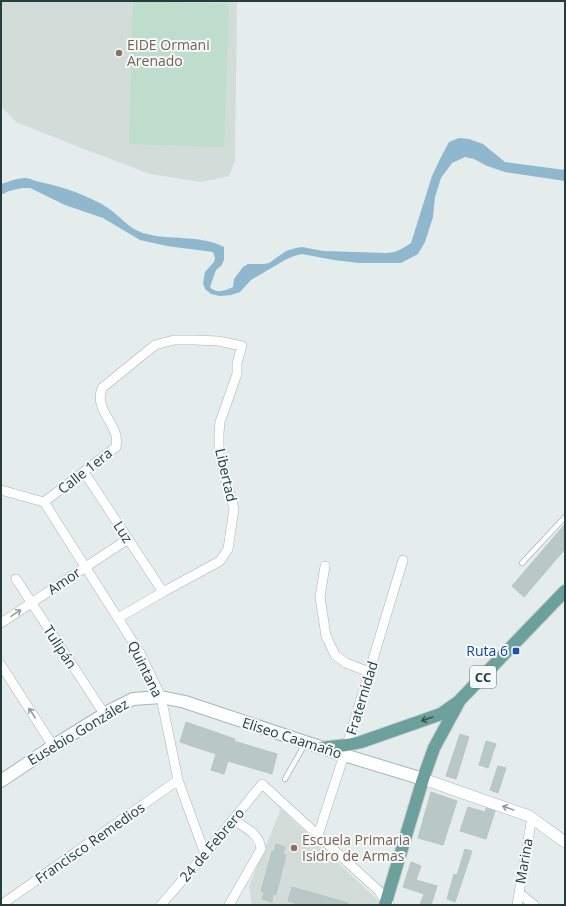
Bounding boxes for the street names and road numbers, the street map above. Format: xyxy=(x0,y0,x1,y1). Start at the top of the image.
street label: Calle 1era xyxy=(53,443,116,498)
street label: Libertad xyxy=(211,446,242,503)
street label: Luz xyxy=(109,517,138,547)
street label: Amor xyxy=(43,563,84,599)
street label: Tulipán xyxy=(39,621,82,672)
street label: Quintana xyxy=(124,637,167,700)
street label: Fraternidad xyxy=(341,659,382,737)
road number: CC xyxy=(470,666,496,688)
street label: Eusebio González xyxy=(24,694,132,769)
street label: Eliseo Caamaño xyxy=(240,712,344,763)
street label: Francisco Remedios xyxy=(31,797,148,888)
street label: 24 de Febrero xyxy=(175,804,248,886)
street label: Marina xyxy=(510,837,537,885)

